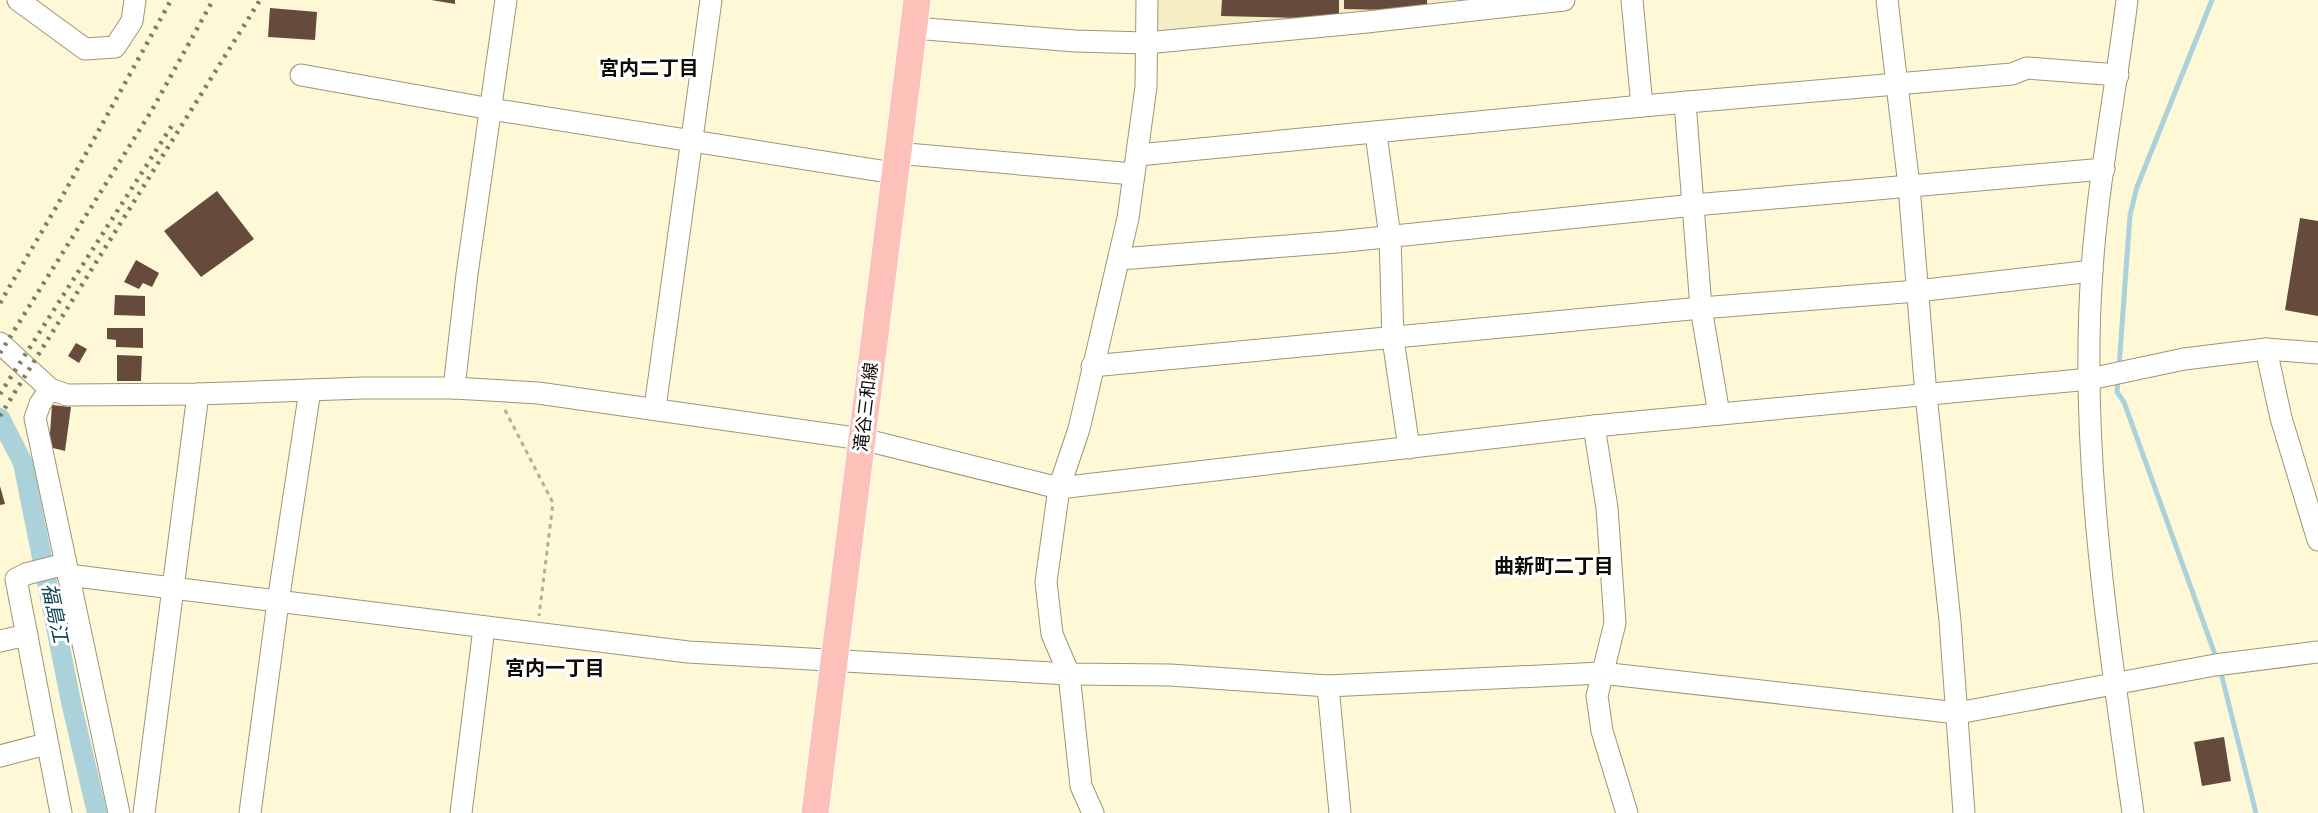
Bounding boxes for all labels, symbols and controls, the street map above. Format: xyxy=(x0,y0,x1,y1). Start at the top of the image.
district label: 宮内二丁目 xyxy=(599,54,699,81)
street label: 滝谷三和線 xyxy=(848,361,882,453)
district label: 曲新町二丁目 xyxy=(1494,552,1614,579)
water label: 福島江 xyxy=(36,581,75,647)
district label: 宮内一丁目 xyxy=(505,654,605,681)

